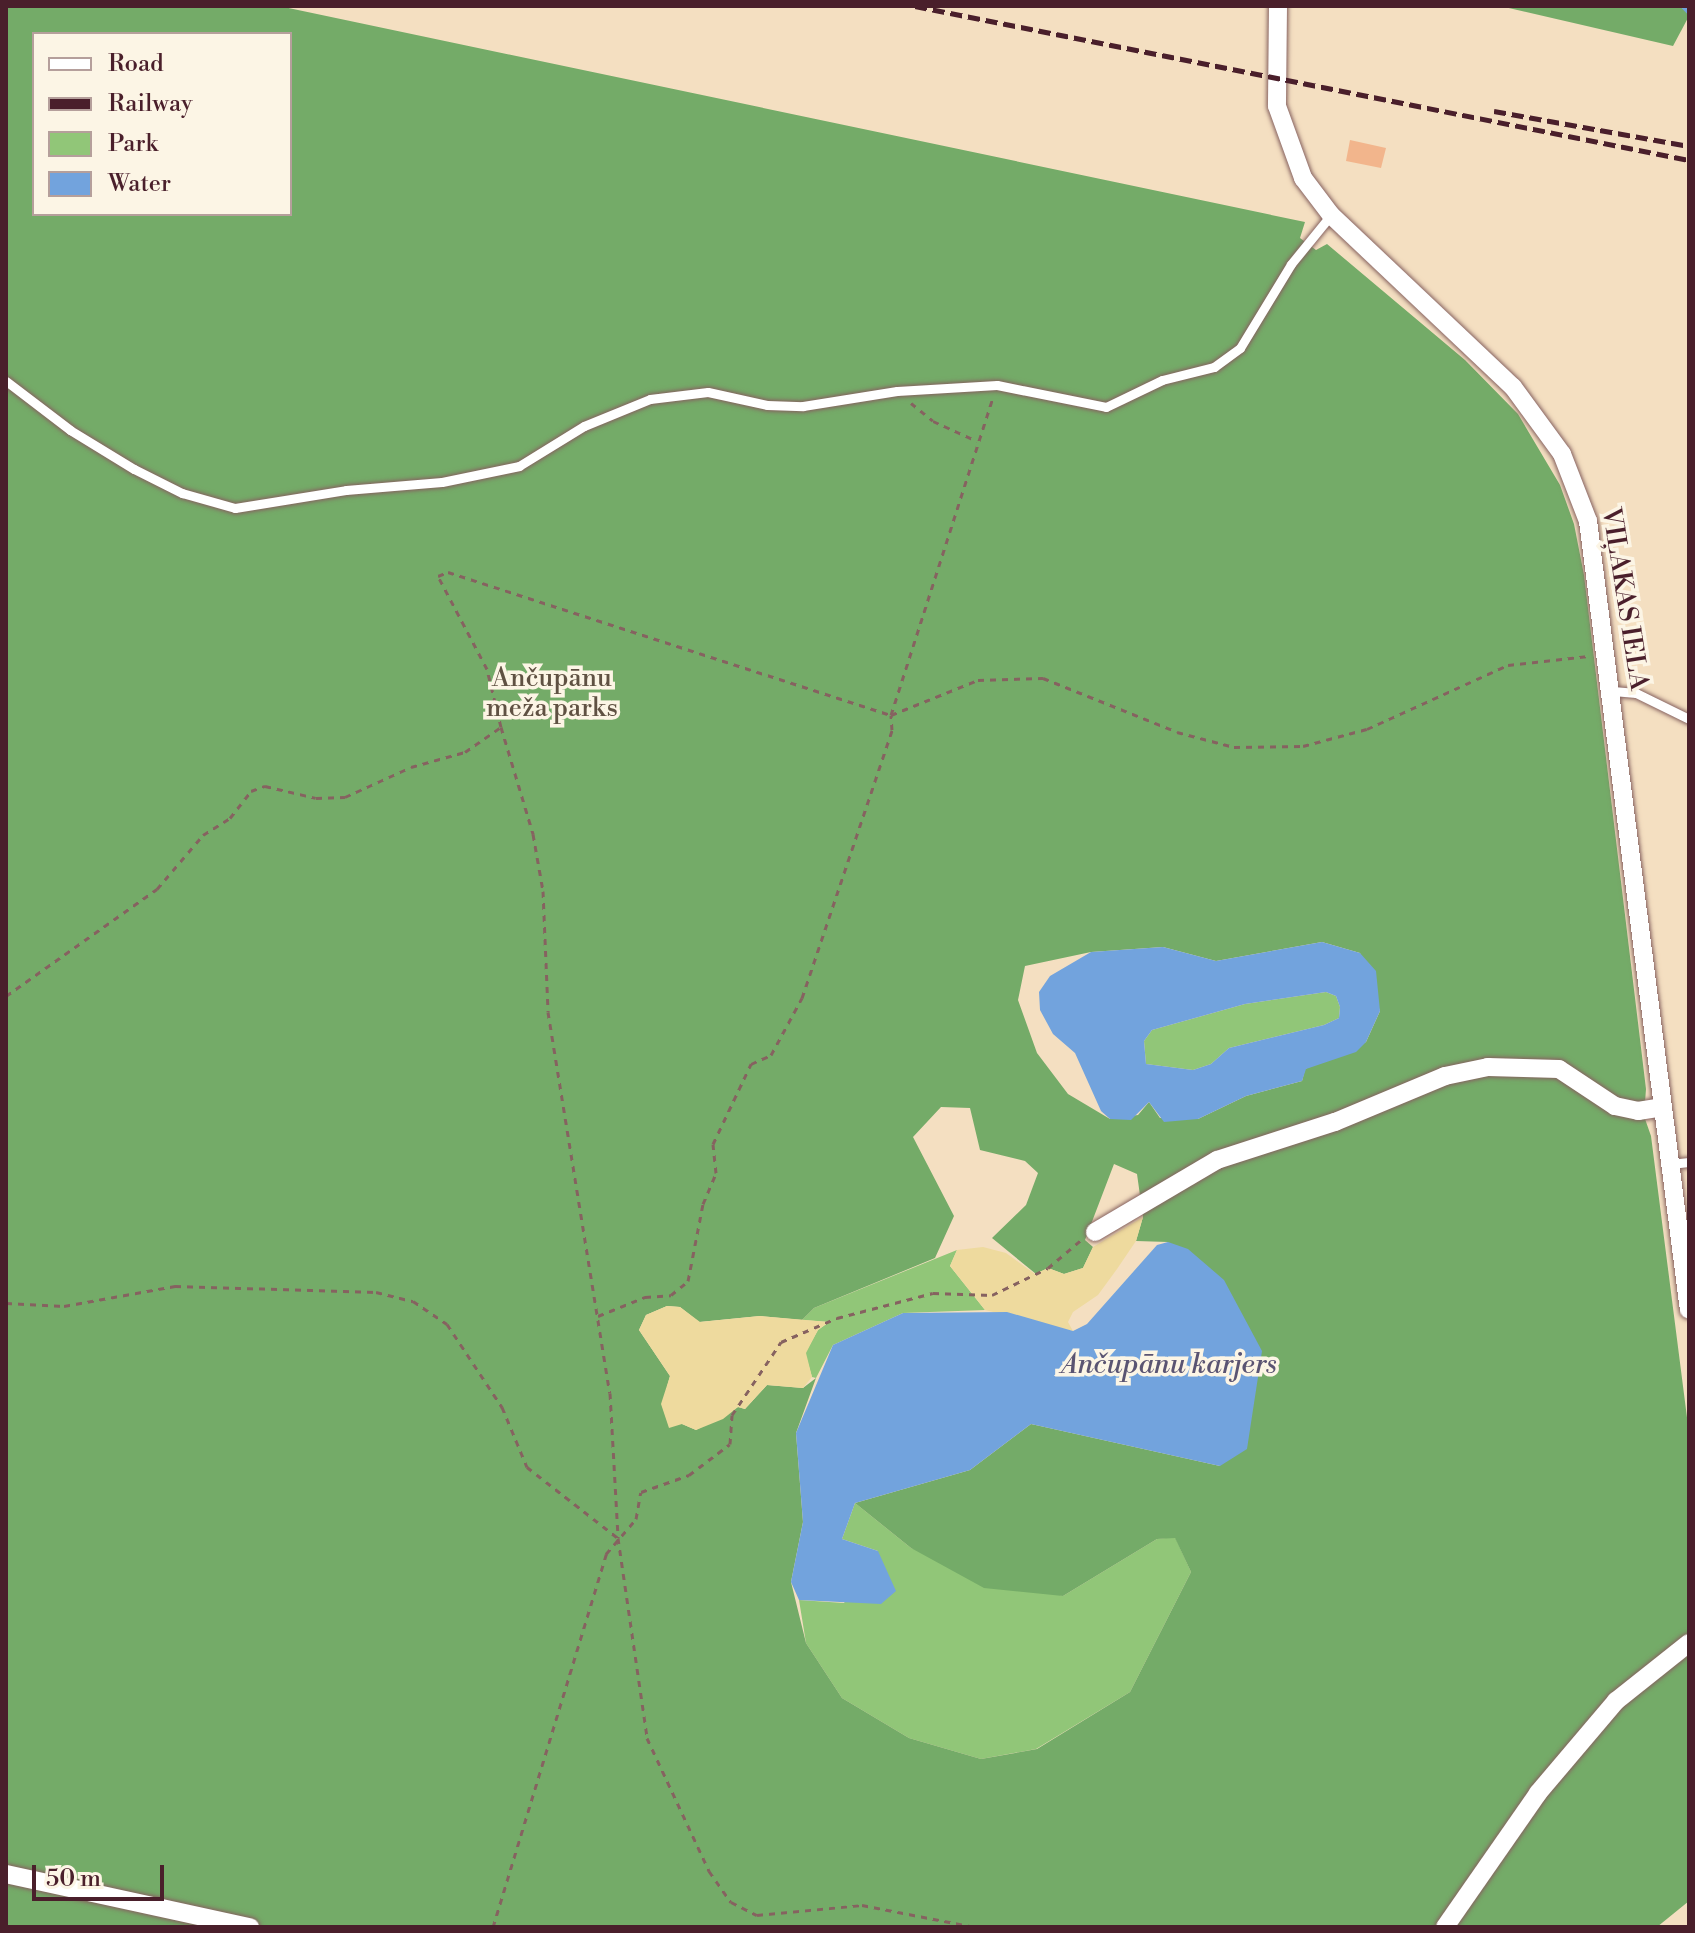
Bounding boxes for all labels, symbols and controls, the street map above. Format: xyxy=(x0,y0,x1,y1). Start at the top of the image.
legend xyxy=(32,32,292,216)
text: Road xyxy=(108,49,164,79)
text: Railway xyxy=(108,89,193,119)
text: Park xyxy=(108,129,158,159)
text: Water xyxy=(108,169,171,199)
street label: VIĻAKAS IELA xyxy=(1594,506,1654,692)
park label: Ančupānu meža parks xyxy=(486,663,618,724)
water label: Ančupānu karjers xyxy=(1061,1348,1277,1382)
scale bar xyxy=(36,1849,168,1899)
text: 50 m xyxy=(46,1864,101,1894)

